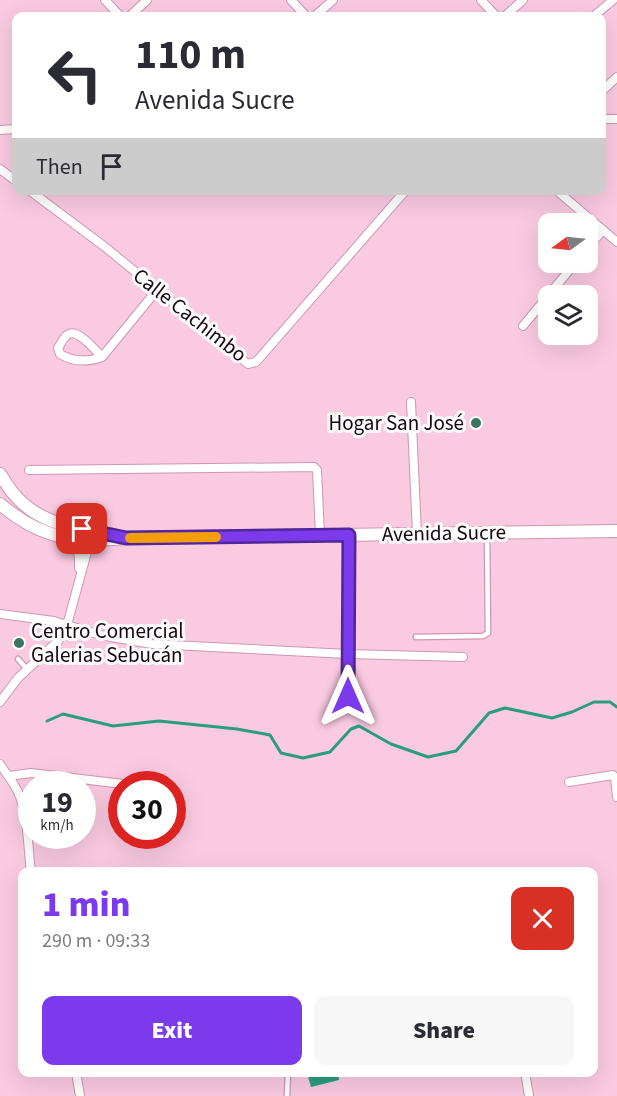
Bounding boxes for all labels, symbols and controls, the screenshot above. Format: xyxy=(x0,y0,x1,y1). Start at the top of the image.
text: 110 m xyxy=(135,25,246,85)
icon: left xyxy=(36,36,114,114)
text: Avenida Sucre xyxy=(135,81,295,120)
icon: arrive xyxy=(95,150,128,183)
text: Then xyxy=(36,151,83,183)
north arrow xyxy=(538,213,598,273)
map controls xyxy=(538,213,598,345)
street label: Calle Cachimbo xyxy=(127,261,253,369)
button: layers xyxy=(538,285,598,345)
place label: Hogar San José xyxy=(329,408,464,438)
marker: Hogar San José xyxy=(469,416,483,430)
pin xyxy=(56,503,107,554)
icon: arrive xyxy=(65,512,98,545)
street label: Avenida Sucre xyxy=(382,517,506,549)
place label: Centro Comercial Galerias Sebucán xyxy=(31,616,184,670)
marker: Centro Comercial Galerias Sebucán xyxy=(12,636,26,650)
position arrow xyxy=(316,664,380,728)
speed limit sign: 30 xyxy=(108,771,186,849)
text: 19 xyxy=(41,781,73,824)
text: km/h xyxy=(40,815,74,836)
text: 1 min xyxy=(42,879,130,930)
button: close xyxy=(511,887,574,950)
text: 290 m · 09:33 xyxy=(42,927,150,955)
button: Exit xyxy=(42,996,302,1065)
button: Share xyxy=(314,996,574,1065)

